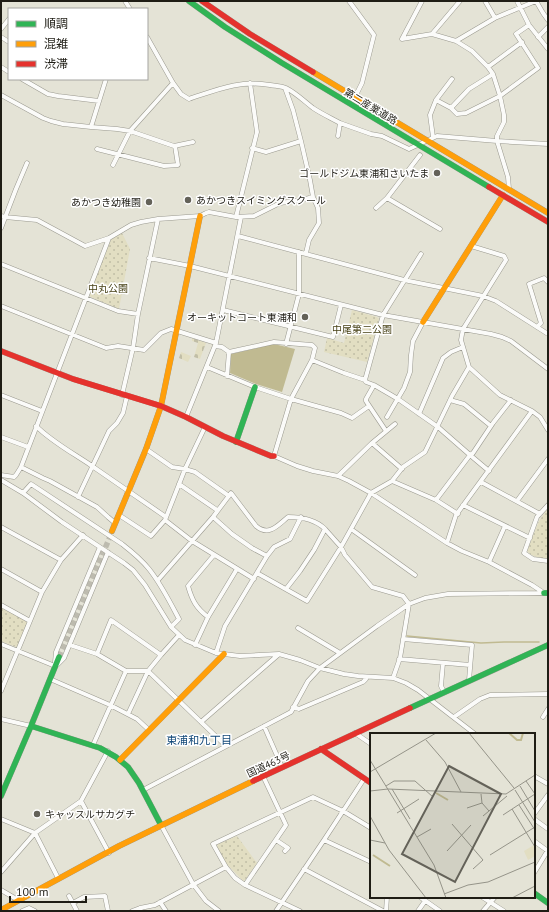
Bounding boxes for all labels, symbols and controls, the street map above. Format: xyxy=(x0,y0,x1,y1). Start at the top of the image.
legend xyxy=(8,8,148,80)
text: 順調 xyxy=(44,16,68,31)
text: 混雑 xyxy=(44,36,68,51)
text: 渋滞 xyxy=(44,56,68,71)
street label: 第二産業道路 xyxy=(342,85,400,127)
place label: ゴールドジム東浦和さいたま xyxy=(299,167,429,180)
marker: ゴールドジム東浦和さいたま xyxy=(432,168,442,178)
place label: あかつきスイミングスクール xyxy=(196,194,326,207)
marker: あかつきスイミングスクール xyxy=(183,195,193,205)
place label: あかつき幼稚園 xyxy=(71,196,141,209)
marker: あかつき幼稚園 xyxy=(144,197,154,207)
park label: 中丸公園 xyxy=(88,282,128,295)
place label: オーキットコート東浦和 xyxy=(187,311,297,324)
marker: オーキットコート東浦和 xyxy=(300,312,310,322)
park label: 中尾第二公園 xyxy=(332,323,392,336)
district label: 東浦和九丁目 xyxy=(166,733,232,747)
inset map xyxy=(370,733,535,898)
street label: 国道463号 xyxy=(244,749,292,780)
place label: キャッスルサカグチ xyxy=(45,808,135,821)
marker: キャッスルサカグチ xyxy=(32,809,42,819)
scale bar xyxy=(10,878,86,904)
text: 100 m xyxy=(16,884,49,899)

